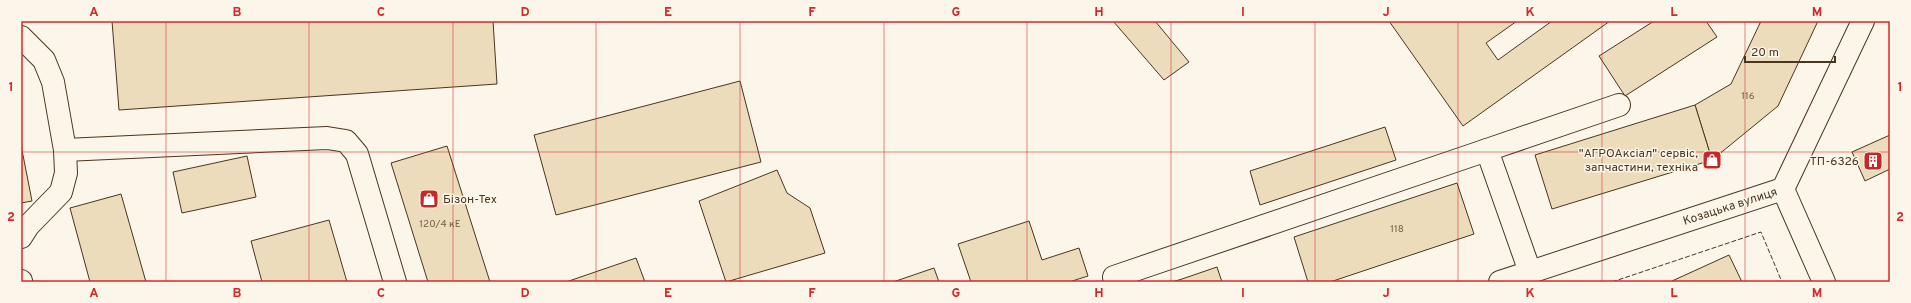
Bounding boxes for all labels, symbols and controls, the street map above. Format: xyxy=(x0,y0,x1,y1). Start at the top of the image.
text: A xyxy=(89,5,99,21)
text: B xyxy=(233,5,242,21)
text: C xyxy=(377,5,385,21)
text: D xyxy=(520,5,530,21)
text: E xyxy=(664,5,672,21)
text: F xyxy=(808,5,816,21)
text: G xyxy=(952,5,961,21)
text: H xyxy=(1094,5,1104,21)
text: I xyxy=(1241,5,1245,21)
text: J xyxy=(1382,5,1390,21)
text: K xyxy=(1525,5,1535,21)
text: L xyxy=(1670,5,1678,21)
text: M xyxy=(1812,5,1822,21)
scale bar xyxy=(1745,38,1835,64)
text: 20 m xyxy=(1751,45,1779,61)
text: 1 xyxy=(8,80,14,96)
text: 1 xyxy=(1897,80,1903,96)
house number: 116 xyxy=(1741,90,1755,103)
place label: "АГРОАксіал" сервіс, запчастини, техніка xyxy=(1579,146,1698,176)
shop icon: "АГРОАксіал" сервіс, запчастини, техніка xyxy=(1701,149,1723,171)
building icon: ТП-6326 xyxy=(1862,150,1884,172)
place label: ТП-6326 xyxy=(1810,154,1859,170)
street label: Козацька вулиця xyxy=(1681,184,1780,230)
shop icon: Бізон-Тех xyxy=(418,188,440,210)
place label: Бізон-Тех xyxy=(443,192,497,208)
text: 2 xyxy=(7,210,15,226)
text: 2 xyxy=(1896,210,1904,226)
house number: 120/4 кЕ xyxy=(419,218,461,231)
house number: 118 xyxy=(1390,223,1404,236)
text: A xyxy=(89,286,99,302)
text: B xyxy=(233,286,242,302)
text: C xyxy=(377,286,385,302)
text: D xyxy=(520,286,530,302)
text: E xyxy=(664,286,672,302)
text: F xyxy=(808,286,816,302)
text: G xyxy=(952,286,961,302)
text: H xyxy=(1094,286,1104,302)
text: I xyxy=(1241,286,1245,302)
text: J xyxy=(1382,286,1390,302)
text: K xyxy=(1525,286,1535,302)
text: L xyxy=(1670,286,1678,302)
text: M xyxy=(1812,286,1822,302)

